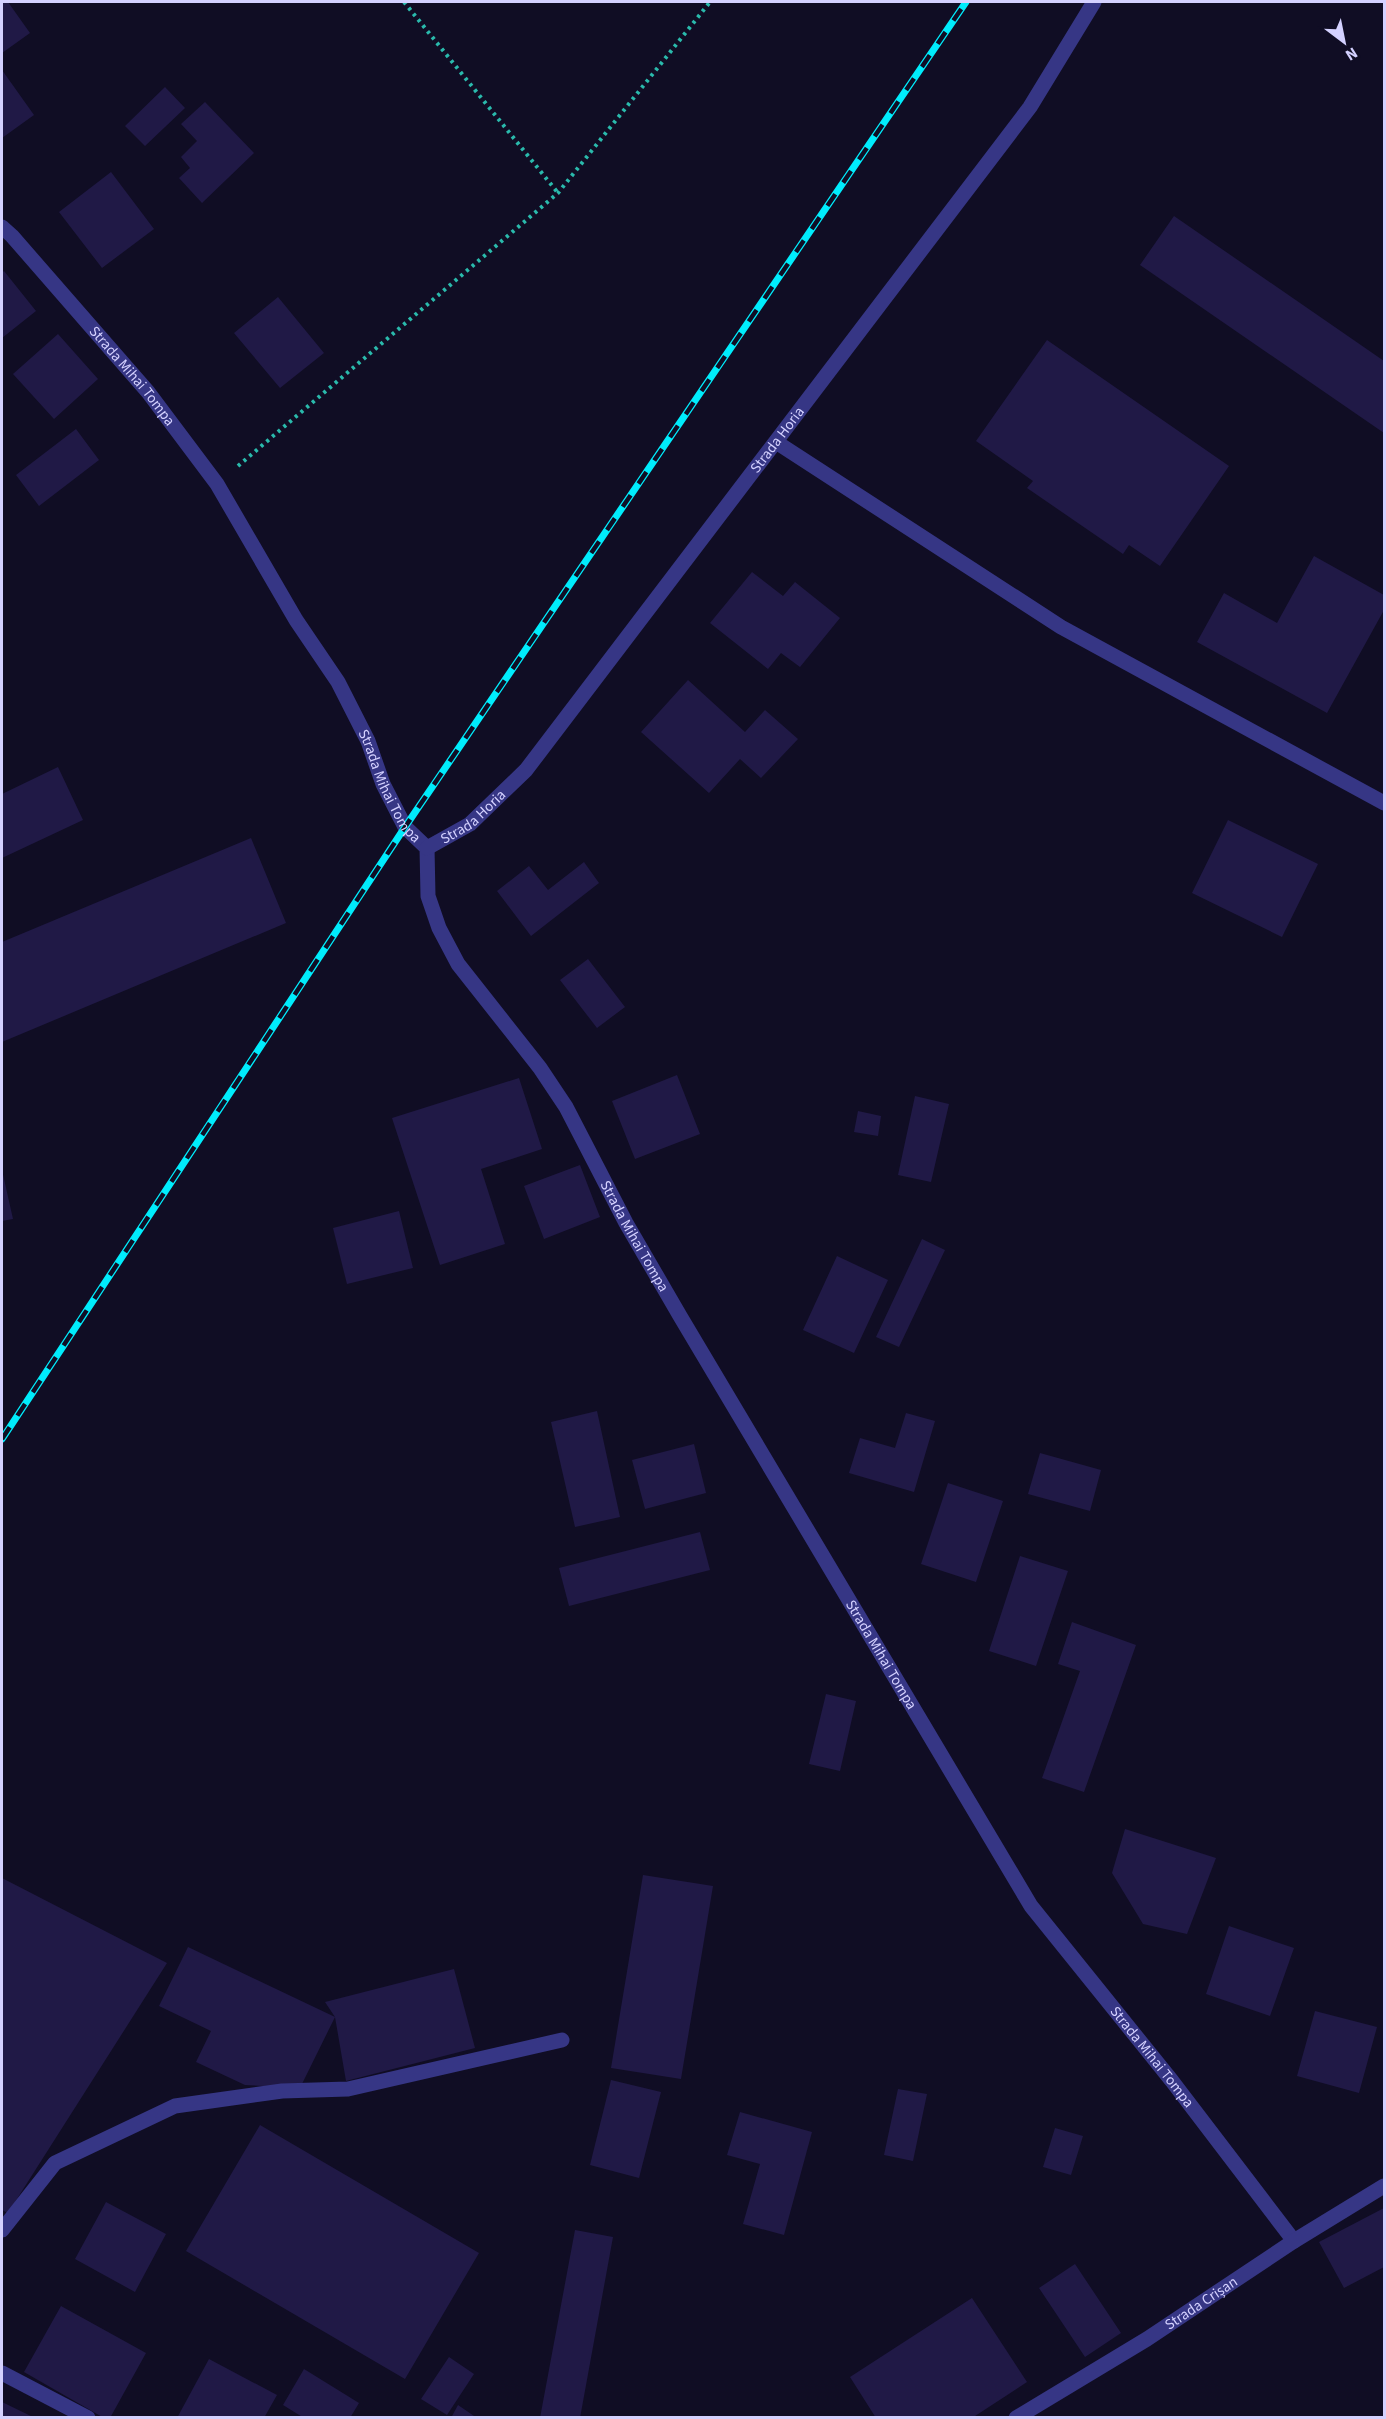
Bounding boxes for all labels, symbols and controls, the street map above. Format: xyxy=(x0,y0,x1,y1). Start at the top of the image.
north arrow xyxy=(1314,12,1374,72)
text: N xyxy=(1341,42,1362,66)
street label: Strada Mihai Tompa xyxy=(84,322,180,430)
street label: Strada Horia xyxy=(745,402,810,478)
street label: Strada Mihai Tompa xyxy=(353,726,425,848)
street label: Strada Horia xyxy=(437,785,511,849)
street label: Strada Mihai Tompa xyxy=(595,1177,674,1296)
street label: Strada Mihai Tompa xyxy=(840,1596,922,1714)
street label: Strada Mihai Tompa xyxy=(1105,2002,1199,2112)
street label: Strada Crișan xyxy=(1161,2271,1242,2335)

